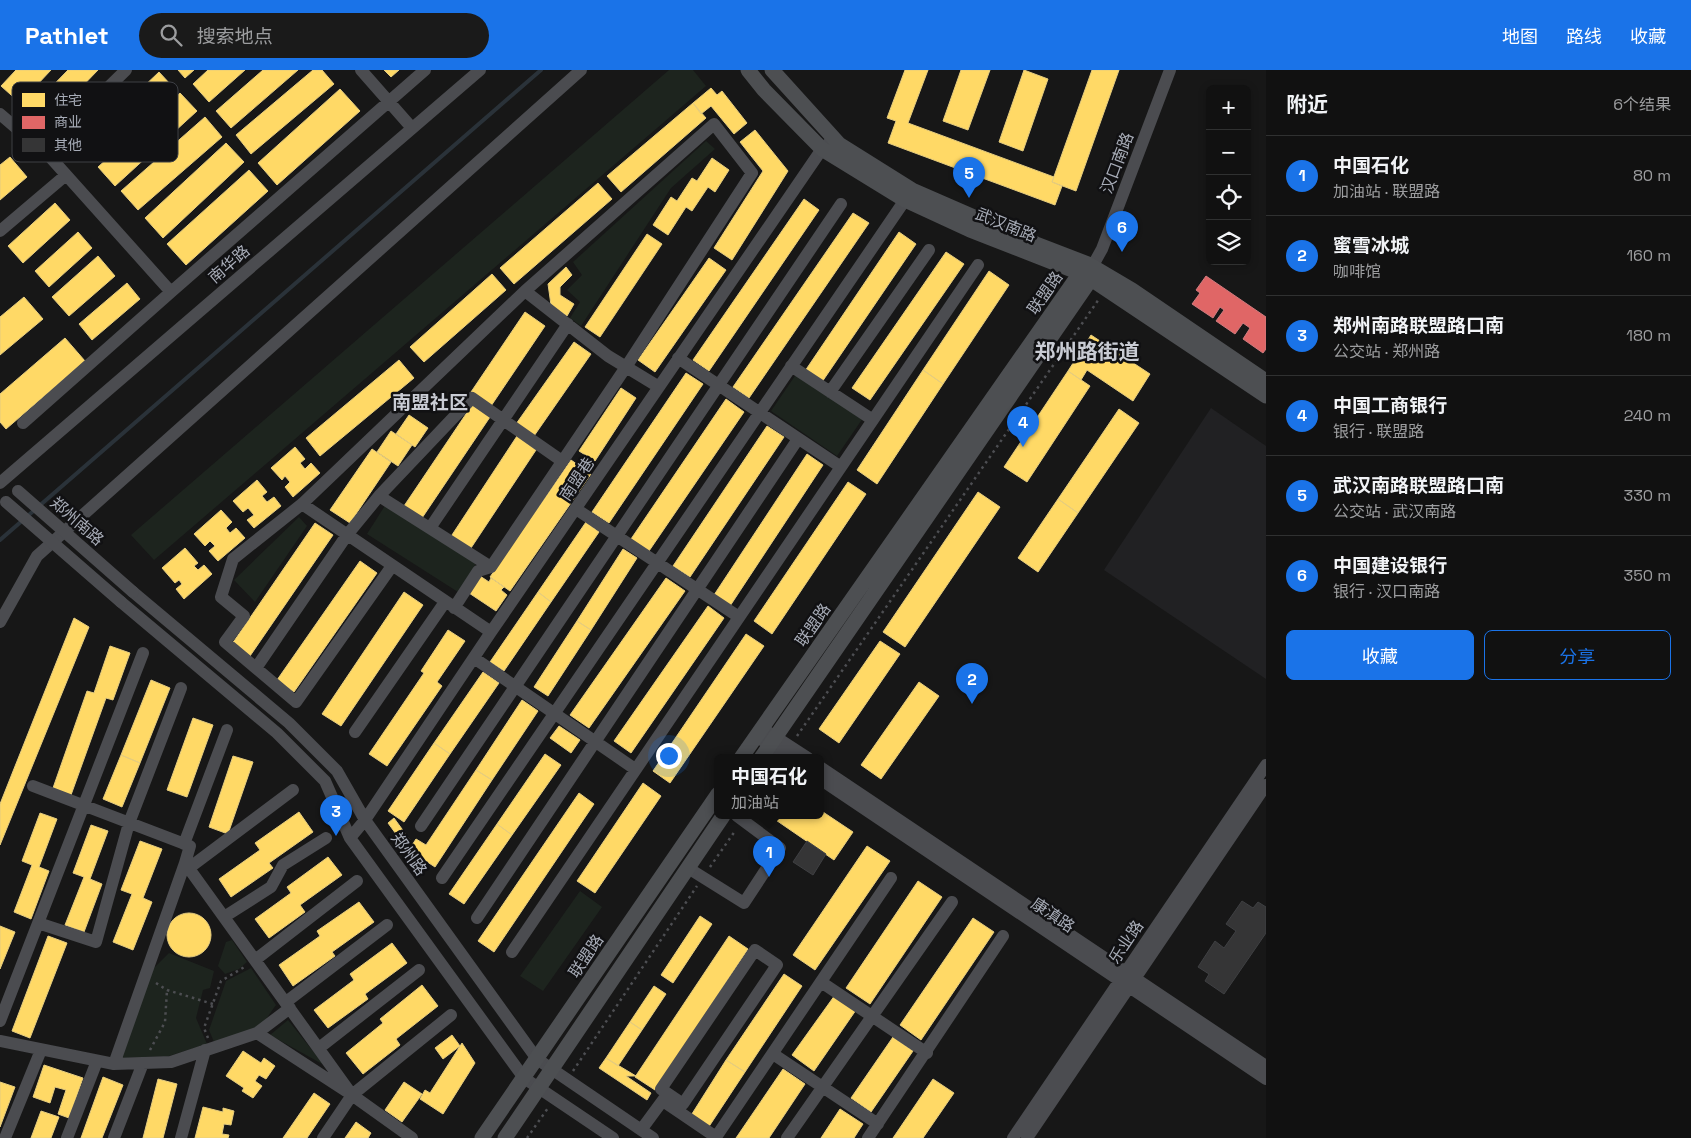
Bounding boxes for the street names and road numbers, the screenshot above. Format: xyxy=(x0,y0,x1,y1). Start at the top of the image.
street label: 汉口南路 xyxy=(1096,129,1138,197)
street label: 武汉南路 xyxy=(972,203,1040,247)
street label: 南华路 xyxy=(204,240,254,288)
street label: 联盟路 xyxy=(1023,267,1067,319)
street label: 南盟巷 xyxy=(555,453,599,505)
street label: 郑州南路 xyxy=(46,492,108,550)
street label: 联盟路 xyxy=(791,599,835,651)
street label: 郑州路 xyxy=(386,828,432,880)
street label: 康滇路 xyxy=(1027,893,1079,937)
street label: 乐业路 xyxy=(1104,916,1148,968)
street label: 联盟路 xyxy=(564,930,608,982)

